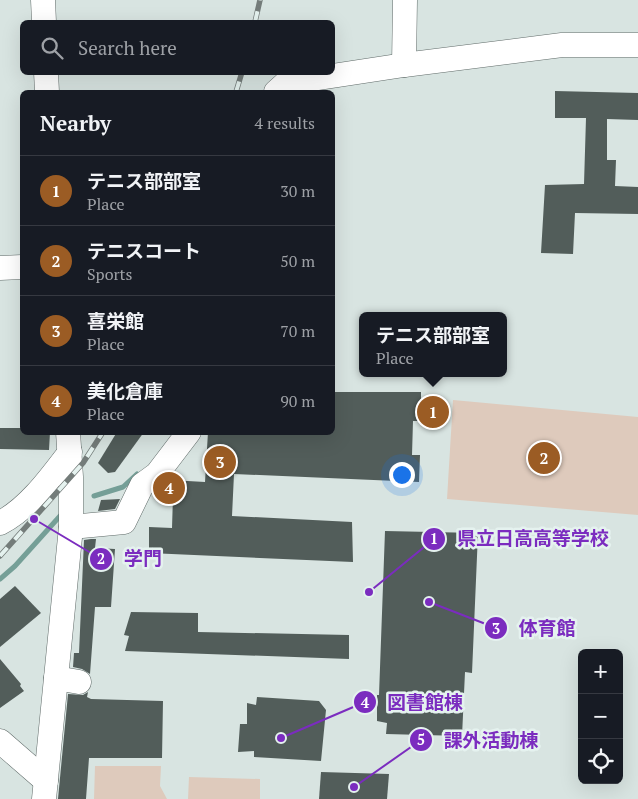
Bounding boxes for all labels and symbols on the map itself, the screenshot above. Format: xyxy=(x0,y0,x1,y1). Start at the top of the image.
pin: 1 xyxy=(417,393,449,431)
pin: 2 xyxy=(528,439,560,477)
pin: 3 xyxy=(204,443,236,481)
your location xyxy=(389,462,415,488)
pin: 4 xyxy=(153,469,185,507)
callout: 県立日高高等学校 xyxy=(422,522,619,556)
text: 県立日高高等学校 xyxy=(457,525,609,550)
text: 1 xyxy=(430,528,438,548)
callout: 学門 xyxy=(89,542,172,576)
text: 学門 xyxy=(124,545,162,570)
text: 2 xyxy=(97,548,105,568)
callout: 体育館 xyxy=(484,611,586,645)
text: 体育館 xyxy=(518,615,576,640)
text: 3 xyxy=(492,618,500,638)
callout: 図書館棟 xyxy=(352,685,473,719)
text: 図書館棟 xyxy=(387,689,463,714)
text: 4 xyxy=(361,692,370,712)
callout: 課外活動棟 xyxy=(409,723,549,757)
text: 課外活動棟 xyxy=(443,727,539,752)
text: 5 xyxy=(417,729,425,749)

